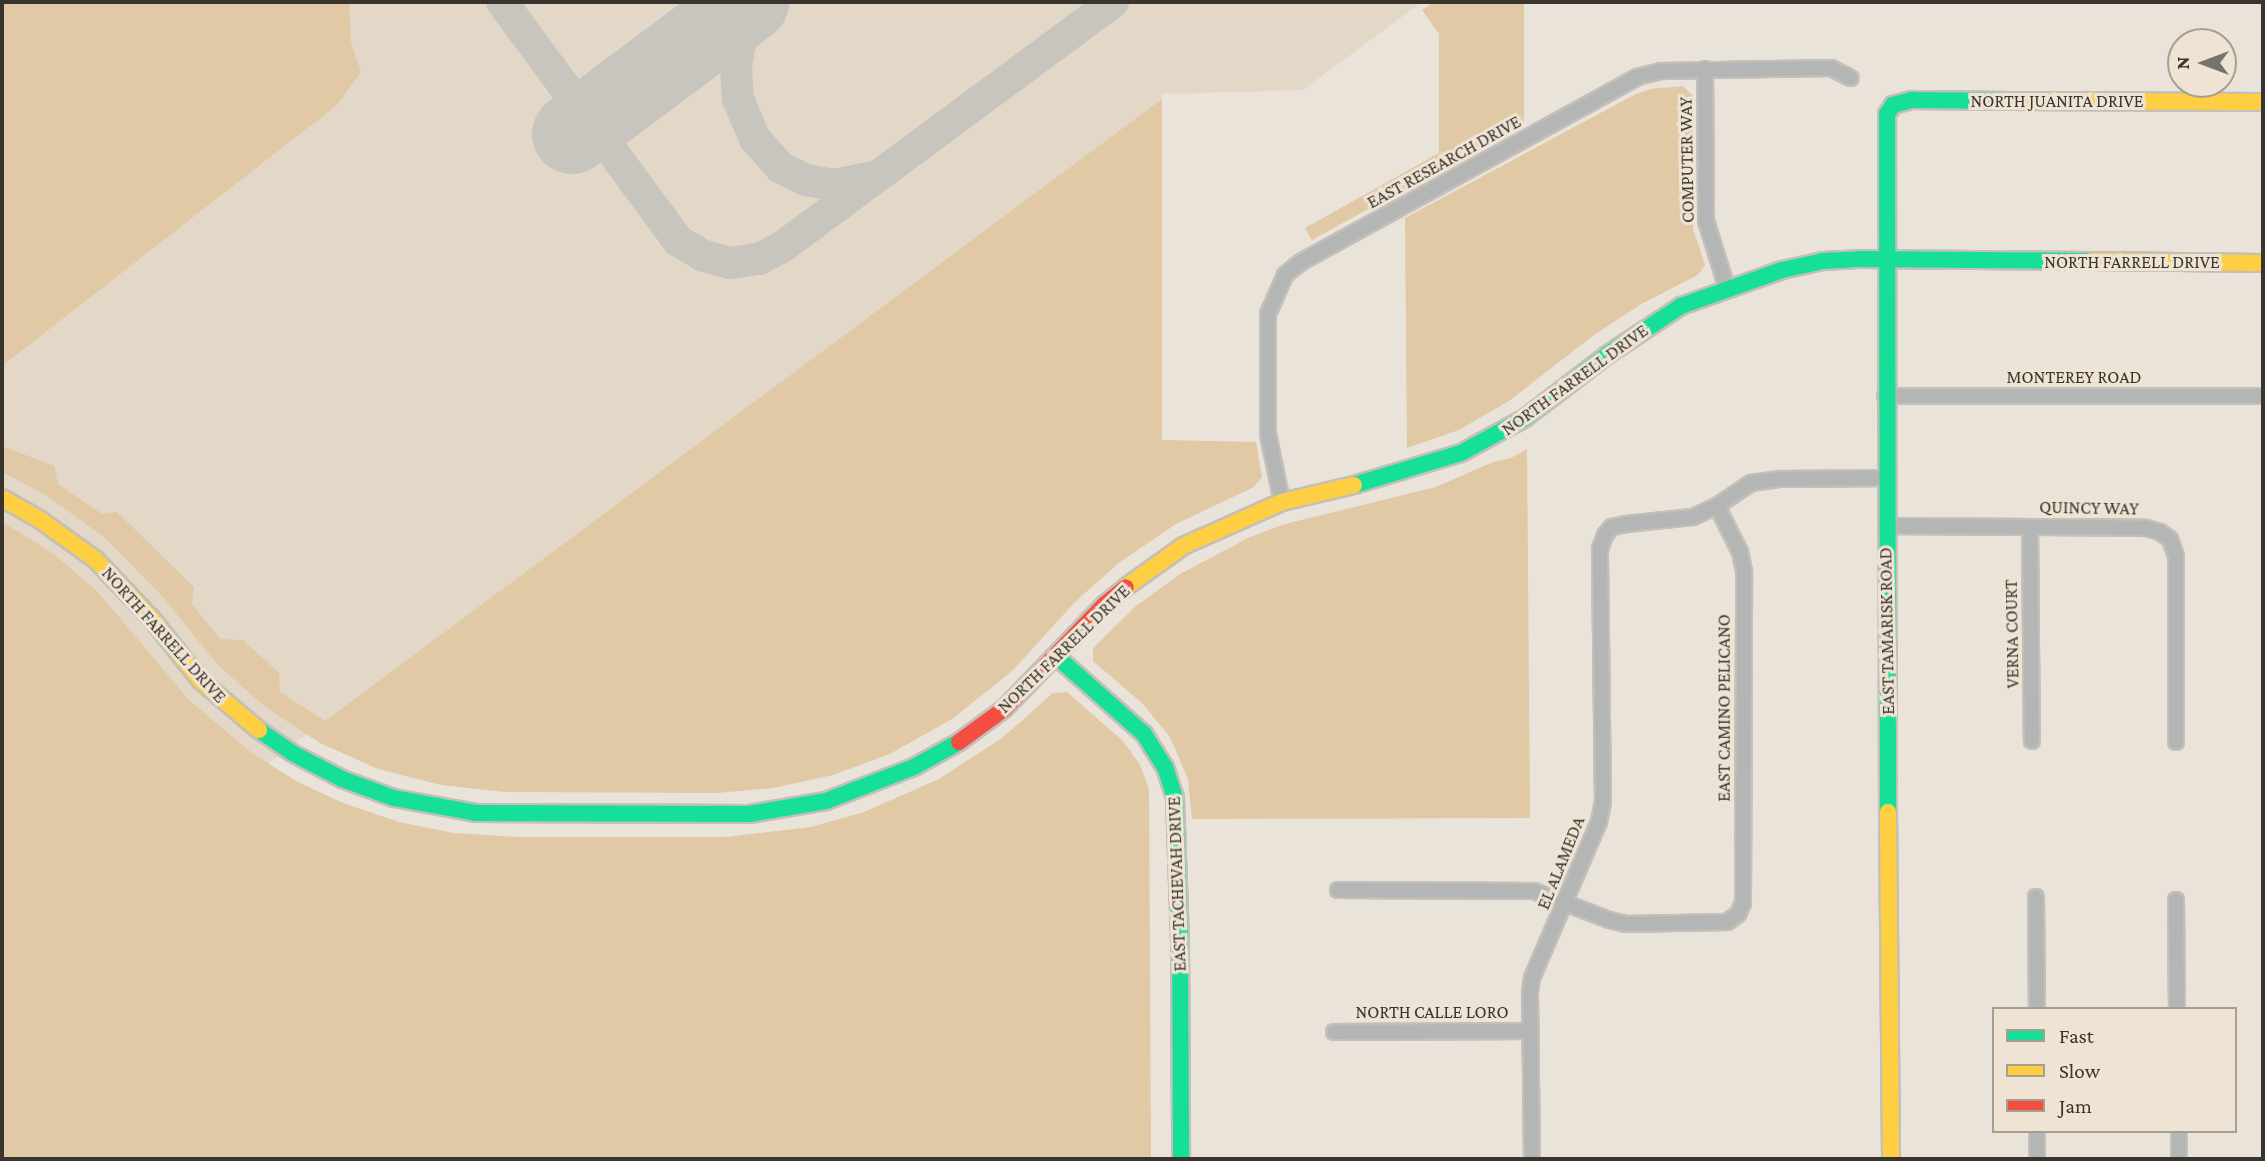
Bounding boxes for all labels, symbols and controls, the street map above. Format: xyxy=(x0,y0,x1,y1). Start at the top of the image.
north arrow xyxy=(2167,28,2237,98)
text: N xyxy=(2172,57,2193,69)
street label: NORTH JUANITA DRIVE xyxy=(1971,90,2143,112)
street label: COMPUTER WAY xyxy=(1675,97,1699,223)
street label: EAST RESEARCH DRIVE xyxy=(1363,111,1525,213)
street label: NORTH FARRELL DRIVE xyxy=(2044,251,2220,273)
street label: NORTH FARRELL DRIVE xyxy=(1498,320,1652,440)
street label: MONTEREY ROAD xyxy=(2007,366,2141,388)
street label: QUINCY WAY xyxy=(2039,496,2139,520)
street label: EAST TAMARISK ROAD xyxy=(1875,547,1899,715)
street label: NORTH FARRELL DRIVE xyxy=(97,563,231,707)
street label: VERNA COURT xyxy=(2000,579,2024,689)
street label: NORTH FARRELL DRIVE xyxy=(993,580,1135,718)
street label: EAST CAMINO PELICANO xyxy=(1713,614,1735,802)
street label: EAST TACHEVAH DRIVE xyxy=(1163,796,1191,972)
street label: EL ALAMEDA xyxy=(1533,813,1589,913)
street label: NORTH CALLE LORO xyxy=(1355,1001,1509,1023)
legend xyxy=(1992,1007,2237,1133)
text: Fast xyxy=(2059,1024,2094,1048)
text: Slow xyxy=(2059,1059,2100,1083)
text: Jam xyxy=(2059,1094,2092,1118)

